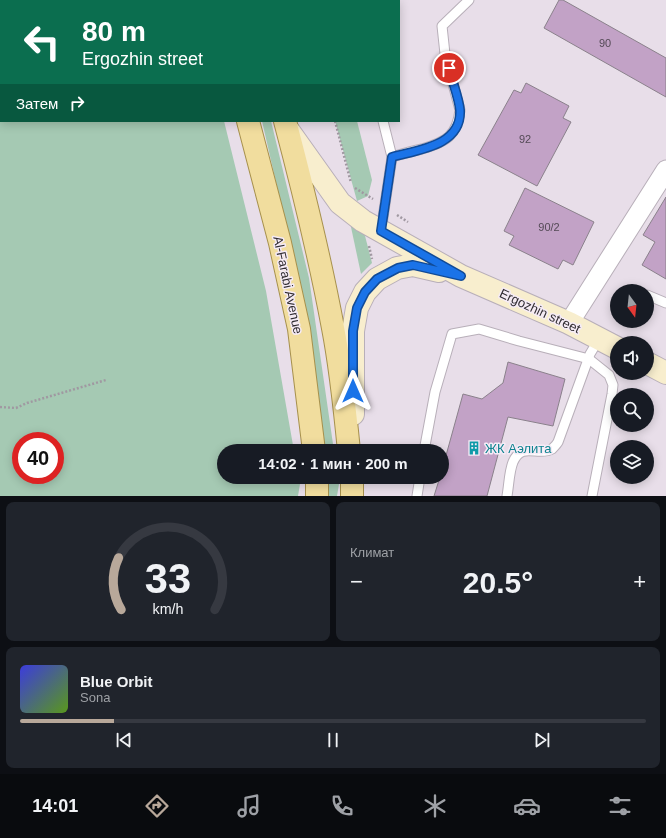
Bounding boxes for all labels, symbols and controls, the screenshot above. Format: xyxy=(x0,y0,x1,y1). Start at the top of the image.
icon: left xyxy=(16,16,68,68)
text: 80 m xyxy=(82,16,146,47)
house number: 90 xyxy=(599,37,611,49)
text: Ergozhin street xyxy=(82,49,203,69)
pin xyxy=(432,51,466,85)
icon: arrive xyxy=(438,57,460,79)
icon: right xyxy=(66,92,88,114)
text: Затем xyxy=(16,95,58,112)
house number: 92 xyxy=(519,133,531,145)
house number: 90/2 xyxy=(538,221,560,233)
street label: Al-Farabi Avenue xyxy=(270,235,306,335)
north arrow xyxy=(610,284,654,328)
map controls xyxy=(610,284,654,484)
street label: Ergozhin street xyxy=(497,286,583,336)
button: sound xyxy=(610,336,654,380)
position arrow xyxy=(332,370,374,412)
button: search xyxy=(610,388,654,432)
speed limit sign: 40 xyxy=(12,432,64,484)
building icon: ЖК Аэлита xyxy=(466,440,482,456)
button: layers xyxy=(610,440,654,484)
place label: ЖК Аэлита xyxy=(485,441,552,456)
text: 14:02 · 1 мин · 200 m xyxy=(258,455,408,472)
text: Климат xyxy=(350,545,394,560)
text: 33 xyxy=(145,554,191,601)
text: 20.5° xyxy=(463,566,533,599)
text: − xyxy=(350,569,363,594)
text: + xyxy=(633,569,646,594)
text: km/h xyxy=(153,600,184,616)
text: Blue Orbit xyxy=(80,673,153,690)
text: Sona xyxy=(80,690,110,705)
icon: previous xyxy=(113,729,135,751)
icon: pause xyxy=(322,729,344,751)
icon: next xyxy=(531,729,553,751)
icon: directions xyxy=(143,792,171,820)
icon: music xyxy=(235,792,263,820)
icon: phone xyxy=(328,792,356,820)
icon: climate xyxy=(421,792,449,820)
icon: car xyxy=(513,792,541,820)
icon: filters xyxy=(606,792,634,820)
text: 14:01 xyxy=(32,796,78,816)

